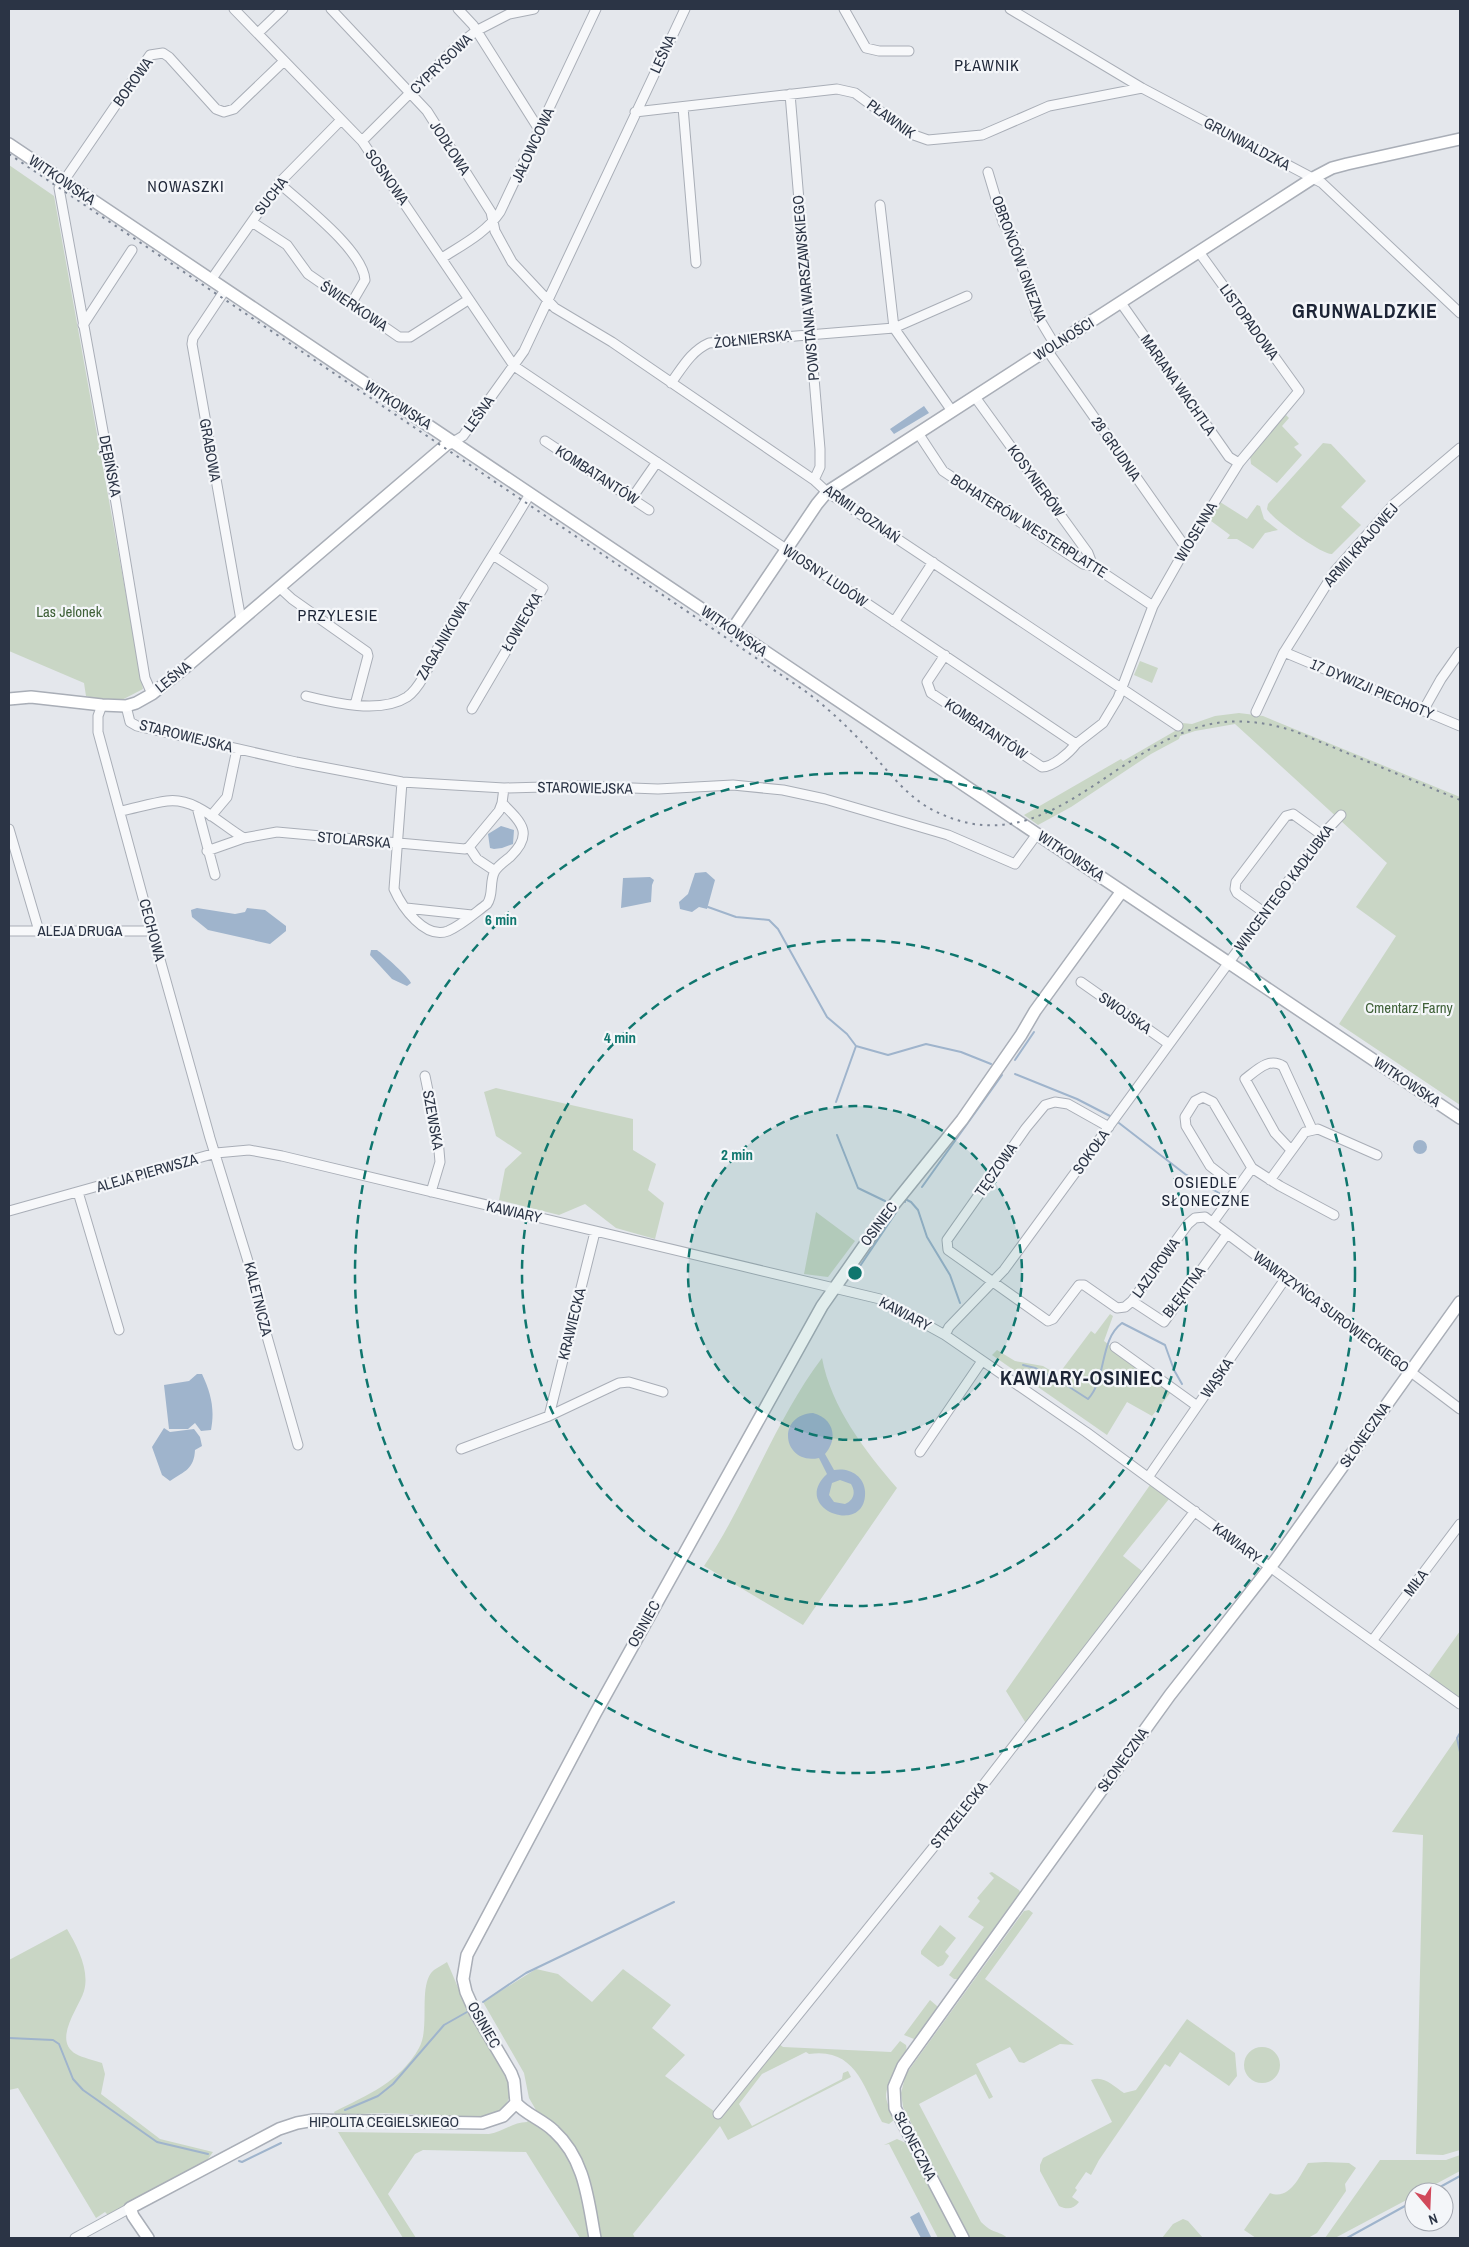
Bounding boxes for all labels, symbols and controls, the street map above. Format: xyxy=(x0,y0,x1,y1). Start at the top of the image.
street label: CYPRYSOWA xyxy=(405,28,477,99)
street label: LEŚNA xyxy=(645,30,681,77)
street label: BOROWA xyxy=(108,52,158,110)
district label: PŁAWNIK xyxy=(954,54,1020,76)
street label: PŁAWNIK xyxy=(863,94,920,144)
street label: JAŁOWCOWA xyxy=(506,103,559,186)
street label: GRUNWALDZKA xyxy=(1200,112,1295,176)
street label: JODŁOWA xyxy=(425,117,476,179)
street label: SOSNOWA xyxy=(361,145,415,210)
street label: WITKOWSKA xyxy=(25,149,101,210)
street label: SUCHA xyxy=(249,172,293,219)
district label: NOWASZKI xyxy=(147,175,225,197)
street label: OBROŃCÓW GNIEZNA xyxy=(987,193,1052,326)
street label: POWSTANIA WARSZAWSKIEGO xyxy=(787,194,824,382)
street label: ŚWIERKOWA xyxy=(316,275,393,336)
street label: LISTOPADOWA xyxy=(1215,280,1284,364)
district label: GRUNWALDZKIE xyxy=(1292,297,1438,324)
street label: WOLNOŚCI xyxy=(1030,312,1098,365)
street label: ŻOŁNIERSKA xyxy=(713,324,794,353)
street label: MARIANA WACHTLA xyxy=(1136,330,1221,440)
street label: WITKOWSKA xyxy=(360,375,437,435)
street label: LEŚNA xyxy=(458,391,499,436)
street label: 28 GRUDNIA xyxy=(1087,412,1147,486)
street label: GRABOWA xyxy=(195,417,227,484)
street label: DĘBIŃSKA xyxy=(94,433,127,499)
street label: KOMBATANTÓW xyxy=(551,440,643,510)
street label: KOSYNIERÓW xyxy=(1003,440,1070,521)
street label: BOHATERÓW WESTERPLATTE xyxy=(947,469,1112,583)
street label: ARMII POZNAŃ xyxy=(819,479,905,548)
street label: WIOSENNA xyxy=(1169,497,1222,566)
street label: ARMII KRAJOWEJ xyxy=(1318,498,1403,592)
street label: WIOSNY LUDÓW xyxy=(778,539,872,612)
street label: ŁOWIECKA xyxy=(496,588,547,655)
street label: ZAGAJNIKOWA xyxy=(411,595,474,684)
street label: WITKOWSKA xyxy=(697,600,772,662)
park label: Las Jelonek xyxy=(36,601,103,622)
district label: PRZYLESIE xyxy=(297,604,379,626)
street label: 17 DYWIZJI PIECHOTY xyxy=(1307,653,1438,724)
street label: LEŚNA xyxy=(150,655,196,697)
street label: KOMBATANTÓW xyxy=(941,693,1032,764)
street label: STAROWIEJSKA xyxy=(137,714,236,757)
street label: STAROWIEJSKA xyxy=(537,776,634,799)
street label: WINCENTEGO KADŁUBKA xyxy=(1229,819,1339,955)
street label: WITKOWSKA xyxy=(1034,825,1110,886)
street label: STOLARSKA xyxy=(316,826,392,853)
street label: CECHOWA xyxy=(134,896,171,964)
text: 6 min xyxy=(485,909,517,930)
street label: ALEJA DRUGA xyxy=(37,920,123,941)
street label: SWOJSKA xyxy=(1095,987,1157,1039)
park label: Cmentarz Farny xyxy=(1365,997,1454,1018)
text: 4 min xyxy=(604,1027,636,1048)
street label: WITKOWSKA xyxy=(1370,1051,1446,1112)
street label: SZEWSKA xyxy=(418,1088,449,1152)
street label: SOKOŁA xyxy=(1067,1124,1114,1178)
street label: TĘCZOWA xyxy=(969,1138,1022,1201)
text: 2 min xyxy=(721,1144,753,1165)
street label: ALEJA PIERWSZA xyxy=(93,1148,201,1197)
district label: OSIEDLE SŁONECZNE xyxy=(1161,1171,1251,1211)
street label: KAWIARY xyxy=(484,1195,545,1228)
street label: OSINIEC xyxy=(855,1197,902,1250)
street label: LAZUROWA xyxy=(1127,1233,1185,1302)
street label: WAWRZYŃCA SUROWIECKIEGO xyxy=(1249,1246,1414,1377)
street label: KALETNICZA xyxy=(239,1260,278,1339)
street label: BŁĘKITNA xyxy=(1157,1261,1210,1322)
centre of rings xyxy=(846,1264,864,1282)
street label: KRAWIECKA xyxy=(552,1285,591,1362)
street label: KAWIARY xyxy=(876,1291,936,1336)
street label: WĄSKA xyxy=(1195,1353,1238,1402)
district label: KAWIARY-OSINIEC xyxy=(1000,1364,1164,1391)
street label: SŁONECZNA xyxy=(1334,1397,1395,1472)
street label: KAWIARY xyxy=(1209,1517,1267,1568)
street label: MIŁA xyxy=(1399,1564,1433,1600)
street label: OSINIEC xyxy=(622,1596,665,1651)
street label: SŁONECZNA xyxy=(1092,1722,1154,1796)
street label: STRZELECKA xyxy=(925,1776,993,1853)
street label: OSINIEC xyxy=(463,1998,506,2052)
street label: SŁONECZNA xyxy=(889,2108,942,2185)
street label: HIPOLITA CEGIELSKIEGO xyxy=(309,2111,459,2132)
north arrow xyxy=(1404,2182,1454,2232)
text: N xyxy=(1426,2209,1440,2229)

